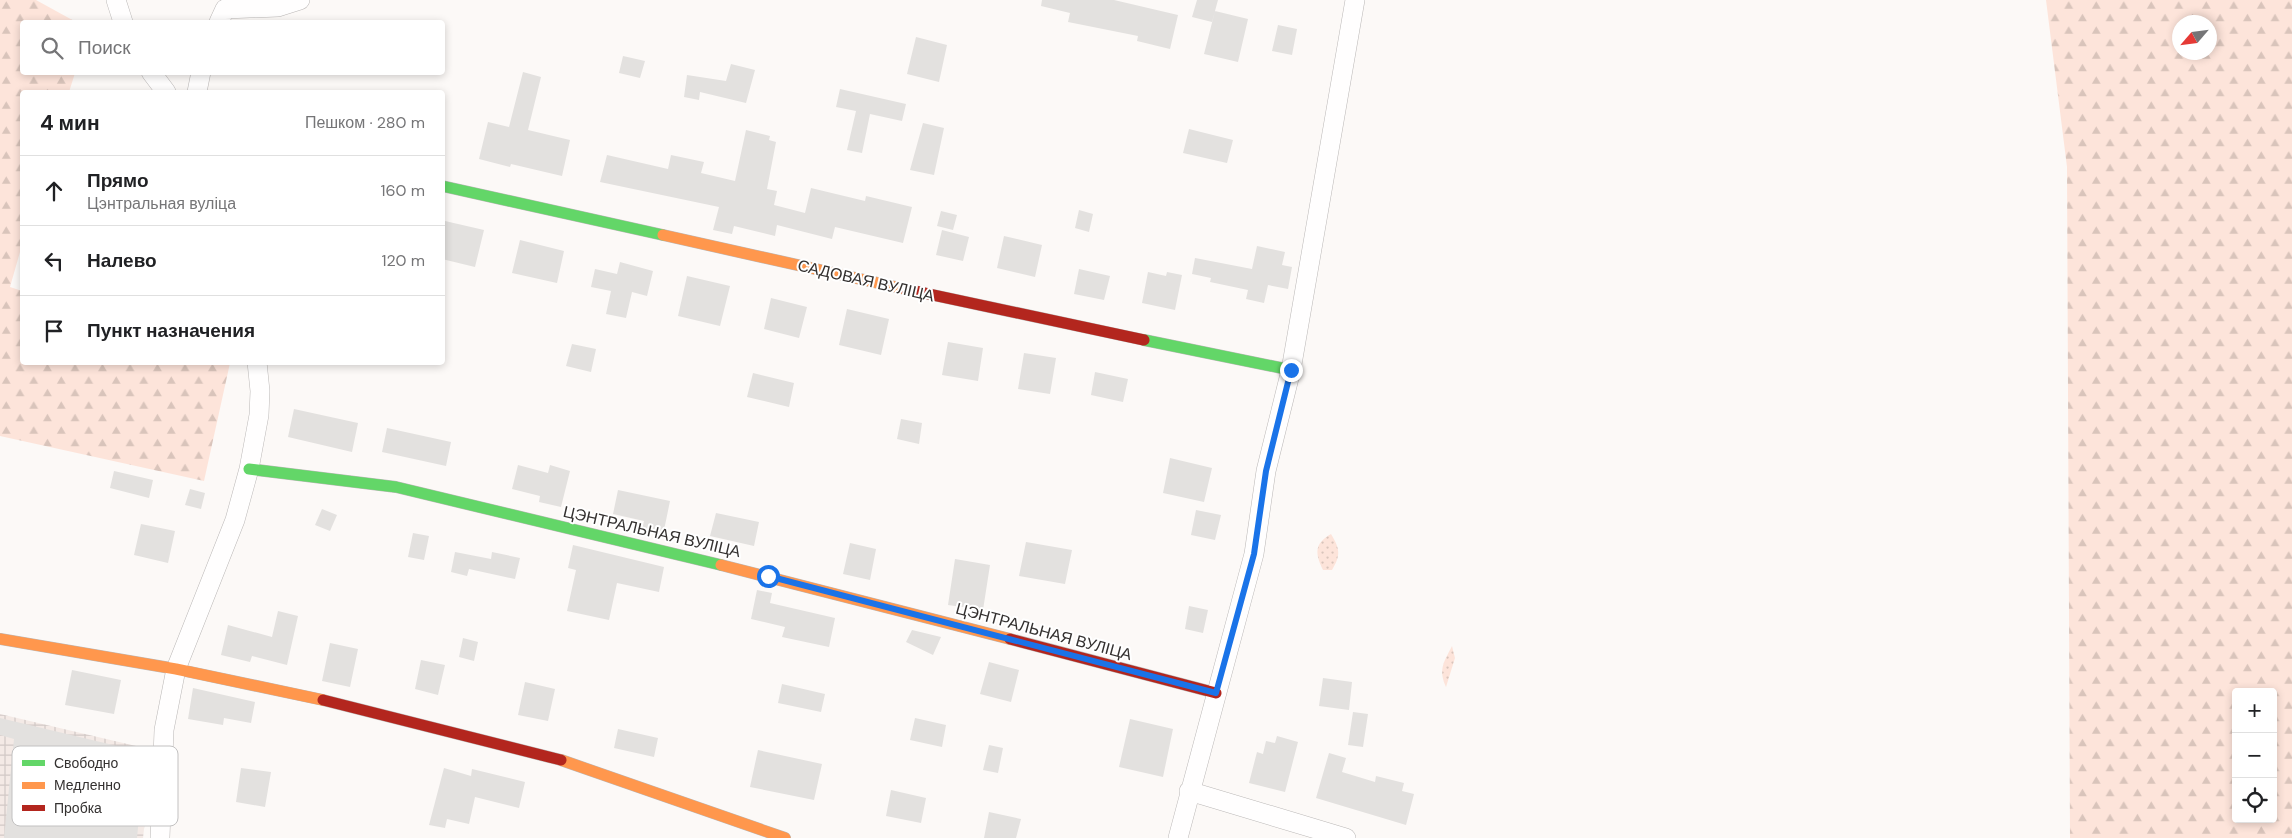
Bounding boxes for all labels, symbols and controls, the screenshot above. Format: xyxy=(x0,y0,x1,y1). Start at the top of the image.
north arrow xyxy=(2172,15,2217,60)
search box xyxy=(20,20,445,75)
icon: search xyxy=(38,34,66,62)
text: Поиск xyxy=(78,35,131,60)
text: 4 мин xyxy=(40,109,100,137)
text: Пешком · 280 m xyxy=(305,112,425,133)
text: Прямо xyxy=(87,168,149,193)
icon: ahead xyxy=(40,177,68,205)
text: 160 m xyxy=(381,180,425,201)
text: Цэнтральная вуліца xyxy=(87,193,236,214)
icon: left xyxy=(40,247,68,275)
text: Налево xyxy=(87,248,157,273)
text: 120 m xyxy=(381,250,425,271)
street label: САДОВАЯ ВУЛІЦА xyxy=(796,255,937,306)
icon: arrive xyxy=(40,317,68,345)
text: Пункт назначения xyxy=(87,318,255,343)
route end xyxy=(1280,359,1303,382)
street label: ЦЭНТРАЛЬНАЯ ВУЛІЦА xyxy=(561,501,743,562)
route start xyxy=(757,565,780,588)
street label: ЦЭНТРАЛЬНАЯ ВУЛІЦА xyxy=(953,598,1135,665)
map controls xyxy=(2232,688,2277,823)
button: + xyxy=(2232,688,2277,733)
button: − xyxy=(2232,733,2277,778)
legend xyxy=(12,746,178,826)
text: Свободно xyxy=(54,754,119,772)
text: Медленно xyxy=(54,776,121,794)
button: locate xyxy=(2232,778,2277,823)
text: Пробка xyxy=(54,799,102,817)

